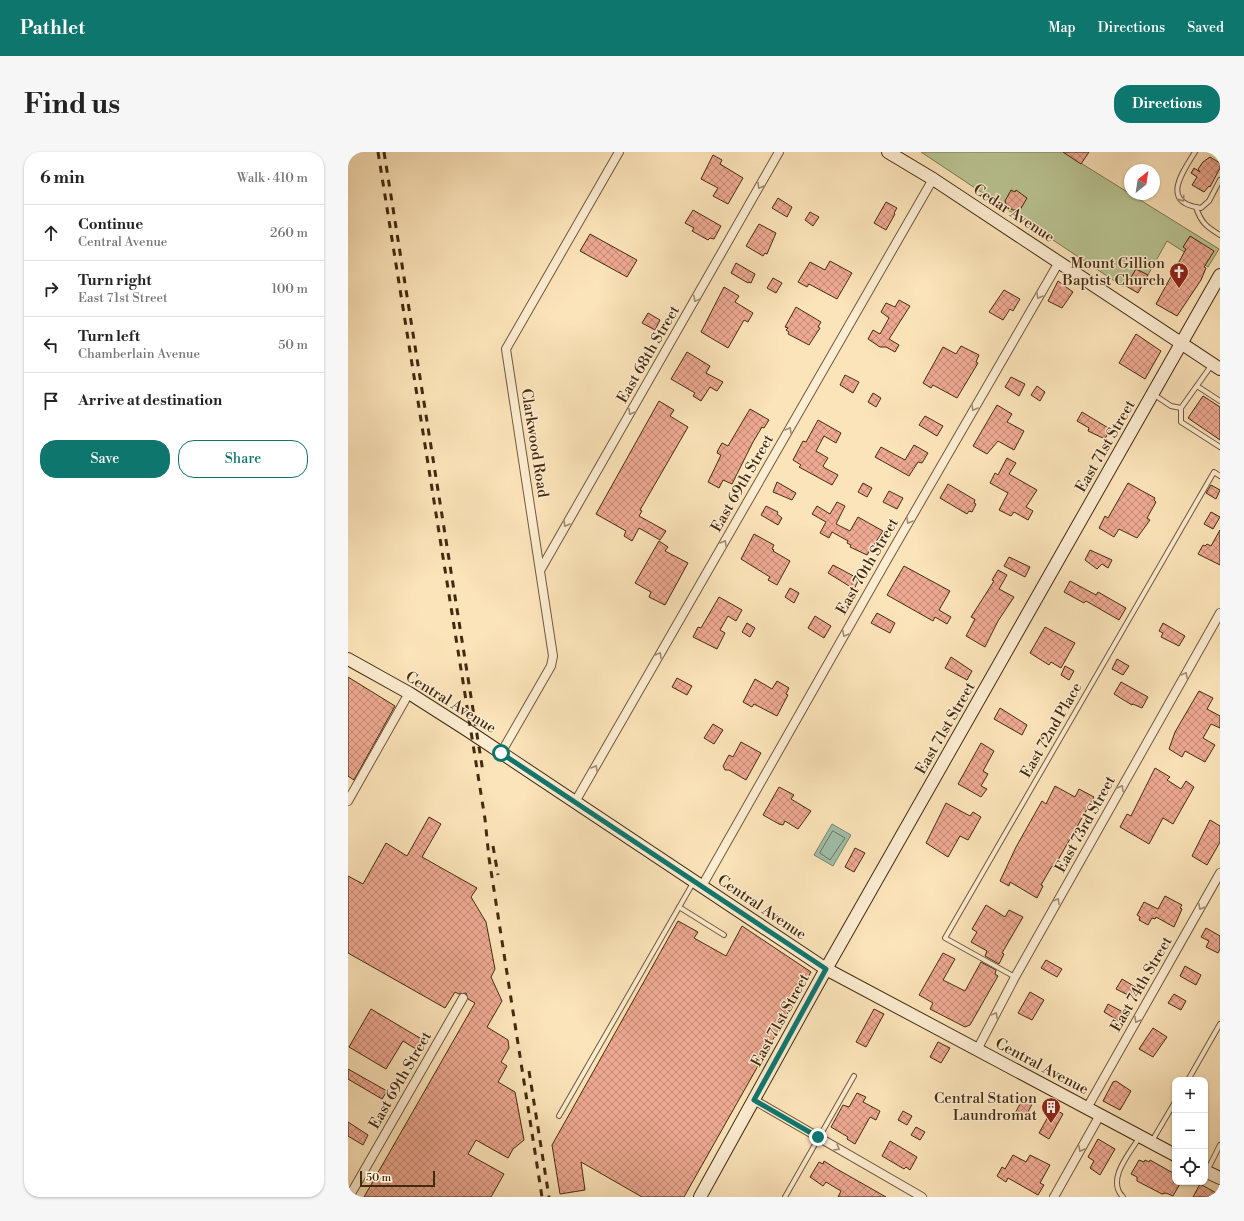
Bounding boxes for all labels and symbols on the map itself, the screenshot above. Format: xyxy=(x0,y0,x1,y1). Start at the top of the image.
north arrow xyxy=(1124,164,1160,200)
street label: Cedar Avenue xyxy=(970,180,1058,247)
one-way arrow xyxy=(758,182,765,189)
one-way arrow xyxy=(1177,194,1184,201)
place label: Mount Gillion Baptist Church xyxy=(1061,254,1165,290)
church icon: Mount Gillion Baptist Church xyxy=(1168,261,1190,289)
one-way arrow xyxy=(1037,292,1044,299)
one-way arrow xyxy=(693,295,700,302)
street label: East 68th Street xyxy=(613,301,684,406)
street label: Clarkwood Road xyxy=(517,387,553,499)
street label: East 71st Street xyxy=(1071,396,1140,496)
one-way arrow xyxy=(972,404,979,411)
one-way arrow xyxy=(628,407,635,415)
one-way arrow xyxy=(784,427,791,434)
street label: East 69th Street xyxy=(707,430,778,535)
street label: East 70th Street xyxy=(832,514,903,618)
one-way arrow xyxy=(907,517,914,524)
one-way arrow xyxy=(564,520,571,527)
one-way arrow xyxy=(720,540,727,547)
one-way arrow xyxy=(842,630,849,637)
one-way arrow xyxy=(655,652,662,659)
street label: Central Avenue xyxy=(402,667,499,738)
one-way arrow xyxy=(1181,672,1188,679)
street label: East 71st Street xyxy=(911,678,980,778)
street label: East 72nd Place xyxy=(1016,679,1086,781)
route start xyxy=(492,744,510,762)
one-way arrow xyxy=(590,765,597,772)
street label: East 73rd Street xyxy=(1051,772,1120,876)
one-way arrow xyxy=(1117,785,1124,792)
street label: Central Avenue xyxy=(714,871,810,944)
one-way arrow xyxy=(1053,898,1060,905)
one-way arrow xyxy=(1198,903,1205,910)
street label: East 74th Street xyxy=(1106,933,1177,1035)
street label: East 71st Street xyxy=(747,970,814,1070)
one-way arrow xyxy=(990,1012,997,1019)
one-way arrow xyxy=(1134,1016,1141,1023)
street label: East 69th Street xyxy=(365,1027,436,1132)
street label: Central Avenue xyxy=(992,1034,1092,1099)
place label: Central Station Laundromat xyxy=(934,1089,1038,1125)
building icon: Central Station Laundromat xyxy=(1040,1096,1062,1124)
route end xyxy=(809,1128,827,1146)
one-way arrow xyxy=(833,1143,840,1150)
one-way arrow xyxy=(1078,1145,1085,1152)
scale bar xyxy=(360,1169,435,1188)

